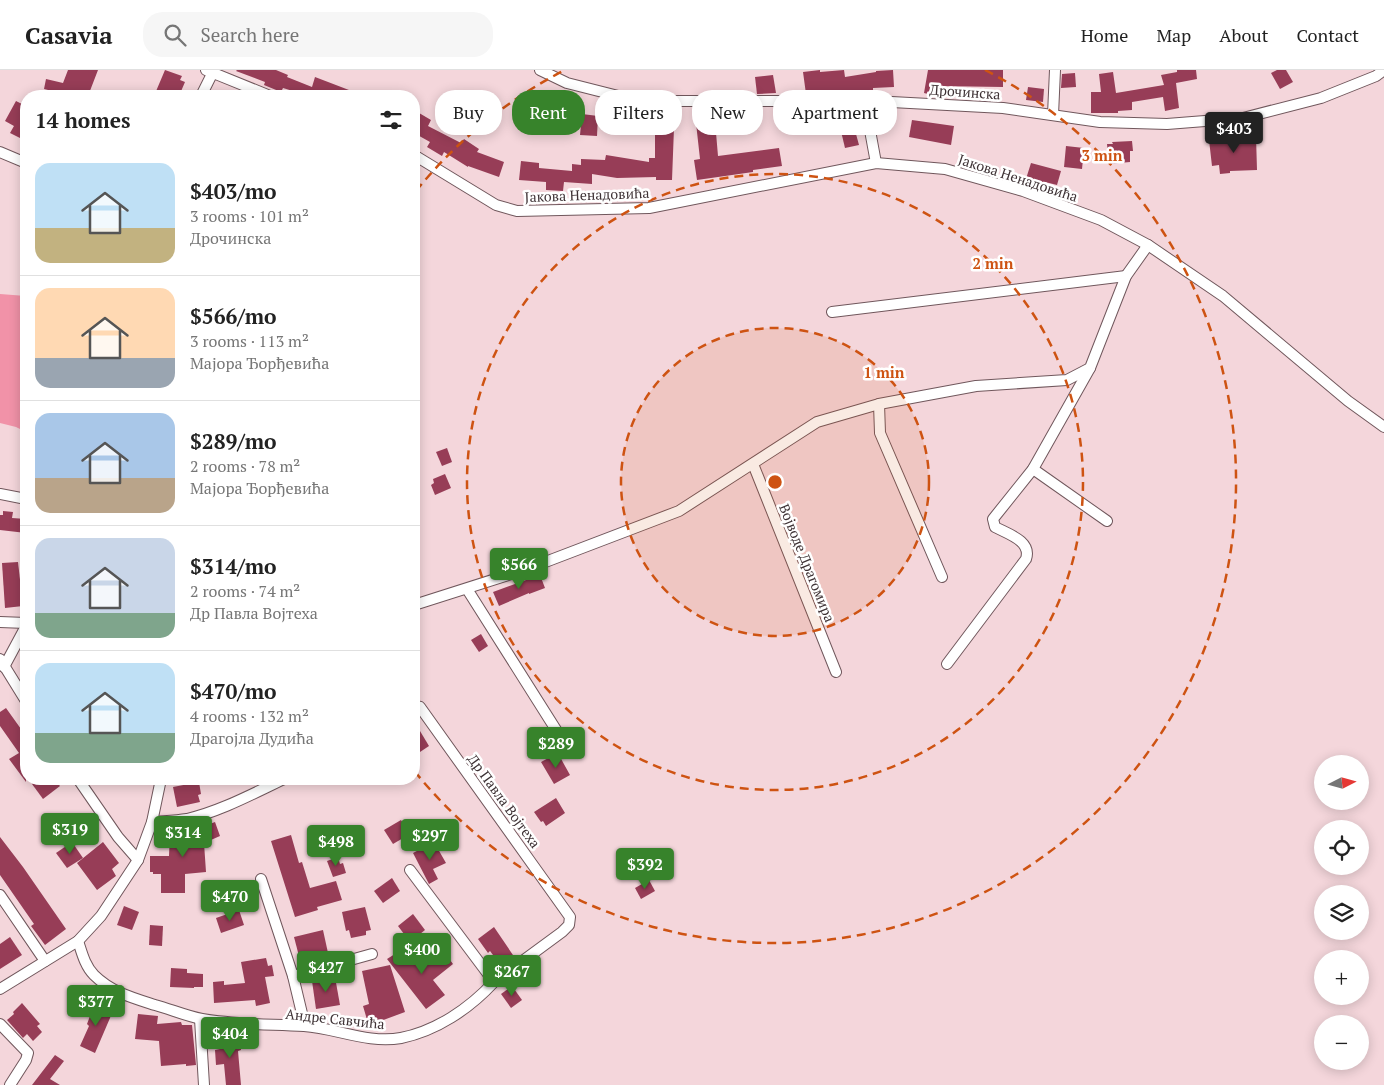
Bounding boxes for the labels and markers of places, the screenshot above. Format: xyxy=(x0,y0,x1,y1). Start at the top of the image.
pin: $403 xyxy=(1204,112,1264,154)
centre of rings xyxy=(766,473,784,491)
pin: $566 xyxy=(489,548,549,590)
pin: $289 xyxy=(526,726,586,769)
pin: $319 xyxy=(40,812,100,855)
pin: $314 xyxy=(153,816,213,858)
pin: $297 xyxy=(400,818,460,861)
pin: $498 xyxy=(306,824,366,867)
pin: $392 xyxy=(615,848,675,890)
pin: $470 xyxy=(200,880,260,922)
pin: $400 xyxy=(392,932,452,975)
pin: $427 xyxy=(296,950,356,993)
pin: $267 xyxy=(482,954,542,997)
pin: $377 xyxy=(66,984,126,1027)
pin: $404 xyxy=(200,1016,260,1059)

